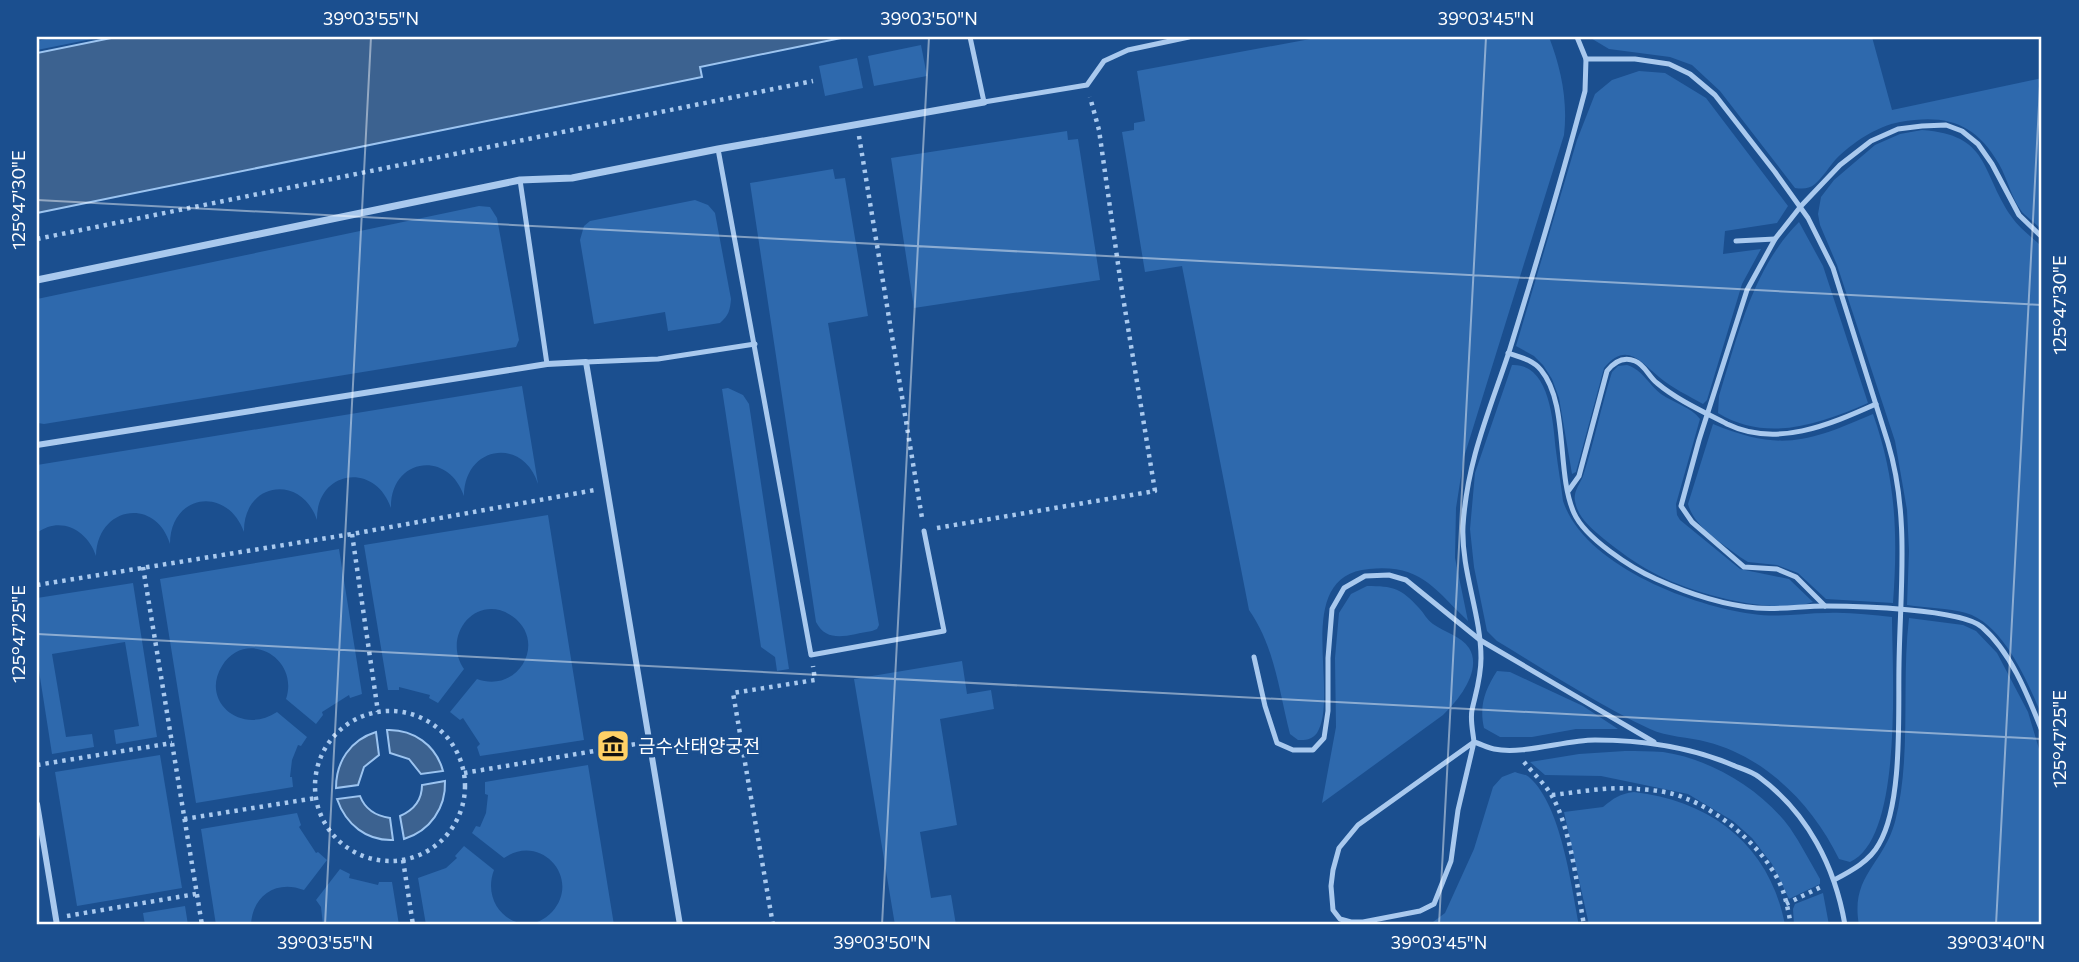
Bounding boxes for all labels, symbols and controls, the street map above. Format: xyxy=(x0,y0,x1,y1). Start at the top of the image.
text: 39°03'55"N xyxy=(323,7,419,29)
text: 39°03'50"N xyxy=(880,7,978,29)
text: 39°03'45"N xyxy=(1438,7,1534,29)
text: 125°47'30"E xyxy=(7,150,29,250)
text: 125°47'30"E xyxy=(2048,255,2070,355)
text: 125°47'25"E xyxy=(7,585,29,683)
text: 125°47'25"E xyxy=(2048,690,2070,788)
museum icon: 금수산태양궁전 xyxy=(594,727,632,765)
place label: 금수산태양궁전 xyxy=(638,734,760,757)
text: 39°03'55"N xyxy=(277,931,373,953)
text: 39°03'50"N xyxy=(833,931,931,953)
text: 39°03'45"N xyxy=(1391,931,1487,953)
text: 39°03'40"N xyxy=(1947,931,2045,953)

